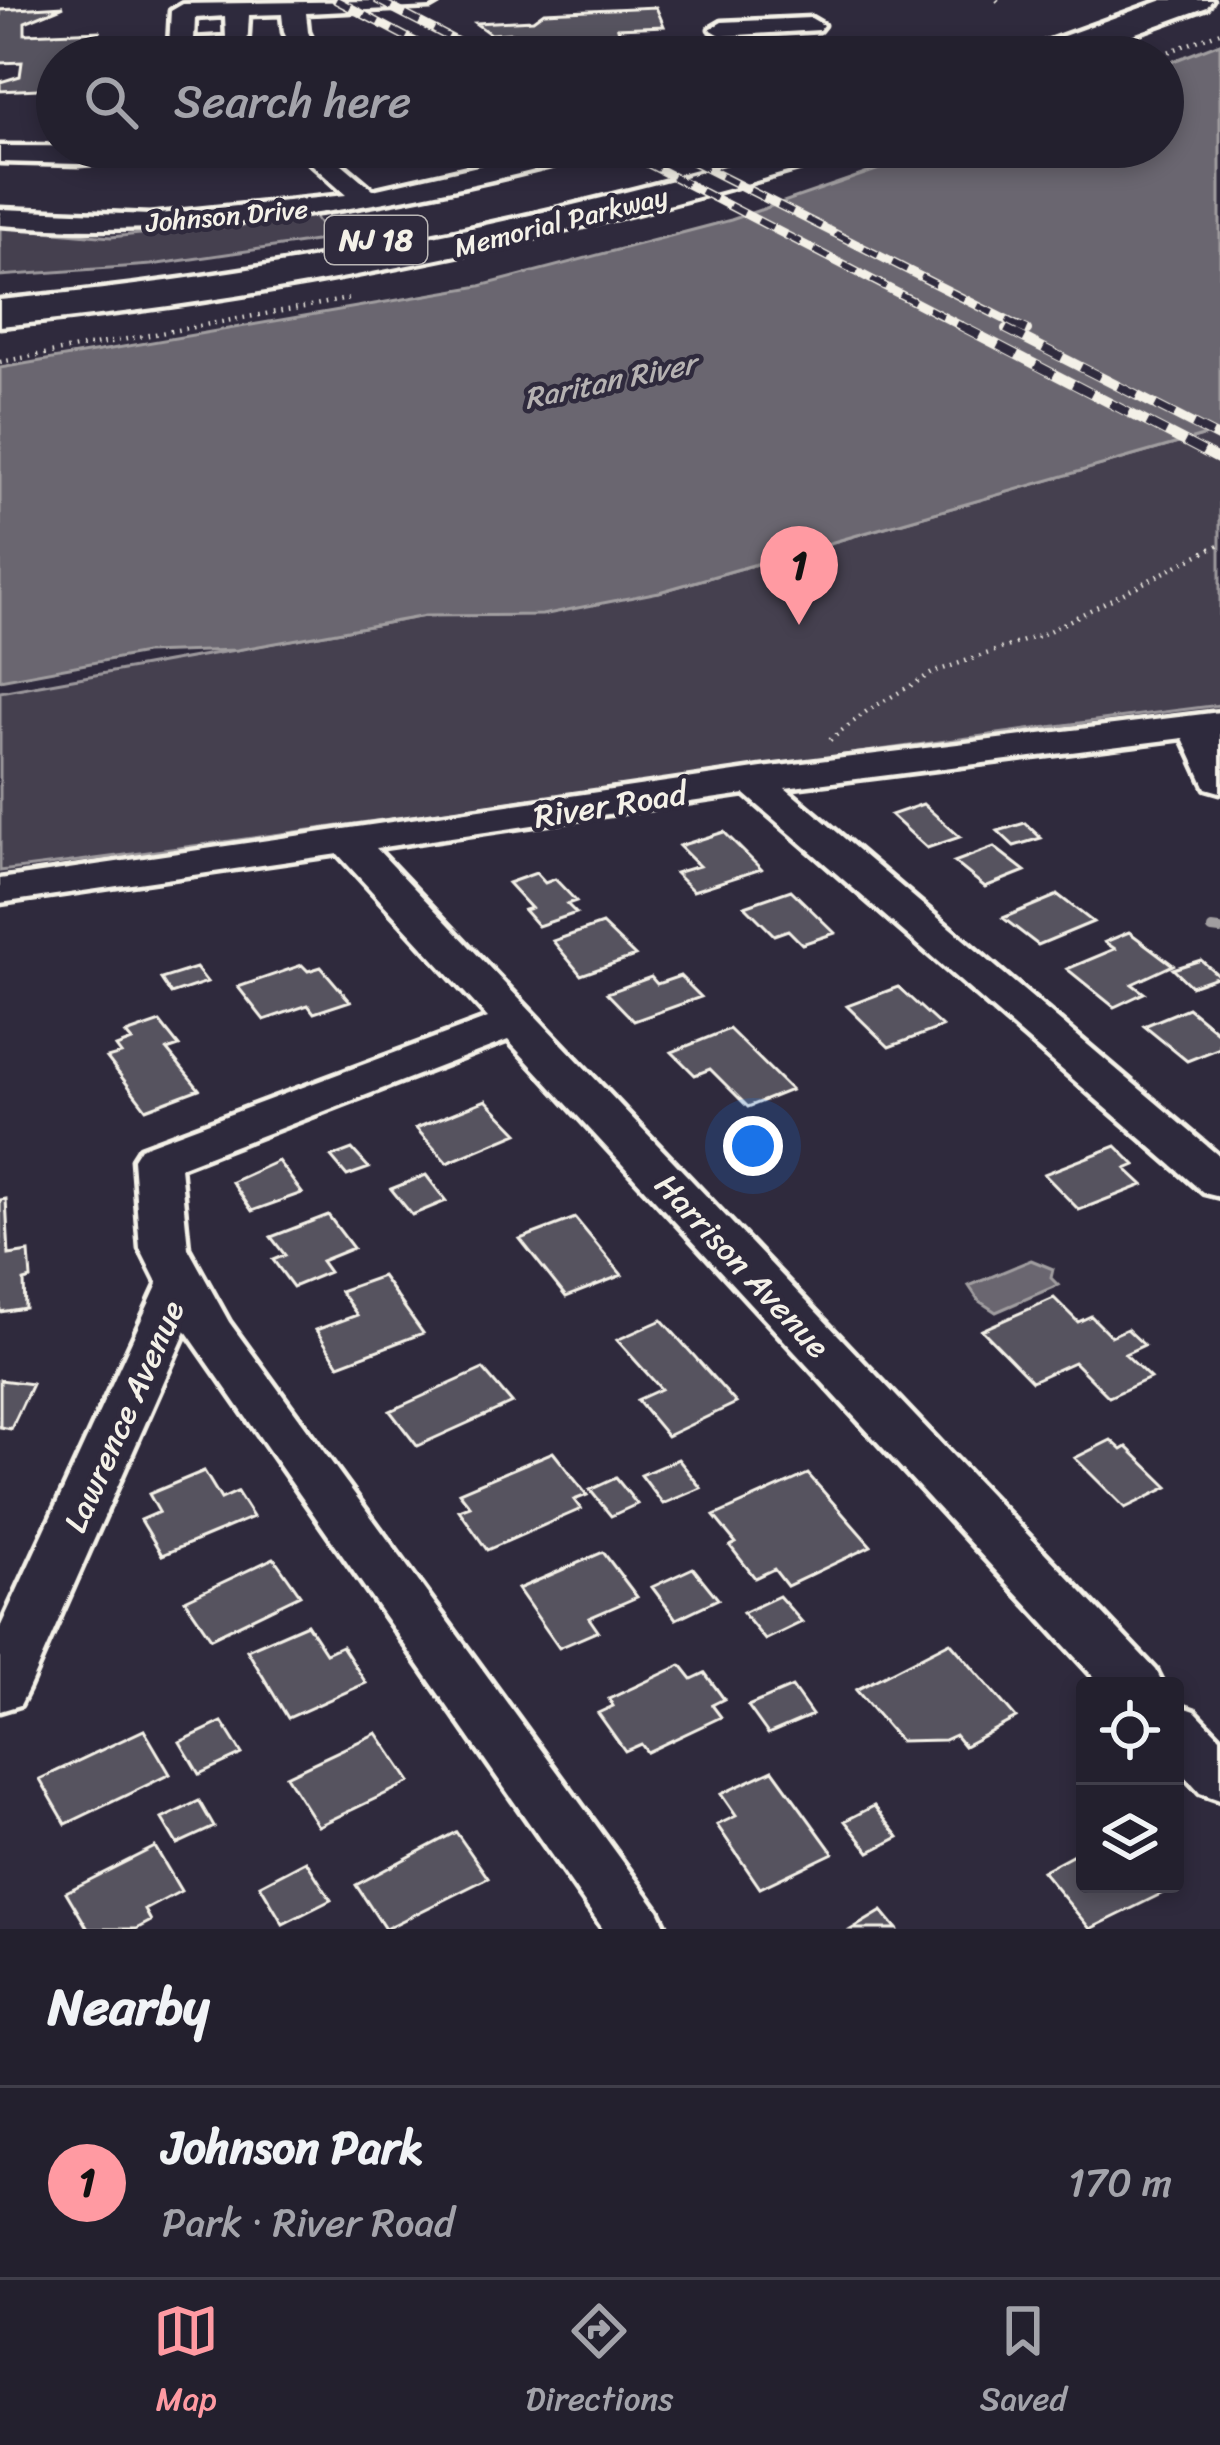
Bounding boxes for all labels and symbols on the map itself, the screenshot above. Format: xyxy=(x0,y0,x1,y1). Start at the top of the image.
street label: Memorial Parkway xyxy=(449,172,674,272)
street label: Johnson Drive xyxy=(143,185,310,247)
road number: NJ 18 xyxy=(325,216,427,264)
water label: Raritan River xyxy=(519,335,706,426)
pin: 1 xyxy=(760,526,838,625)
street label: River Road xyxy=(530,764,693,846)
your location xyxy=(723,1116,783,1176)
street label: Harrison Avenue xyxy=(640,1159,845,1372)
street label: Lawrence Avenue xyxy=(47,1291,201,1542)

